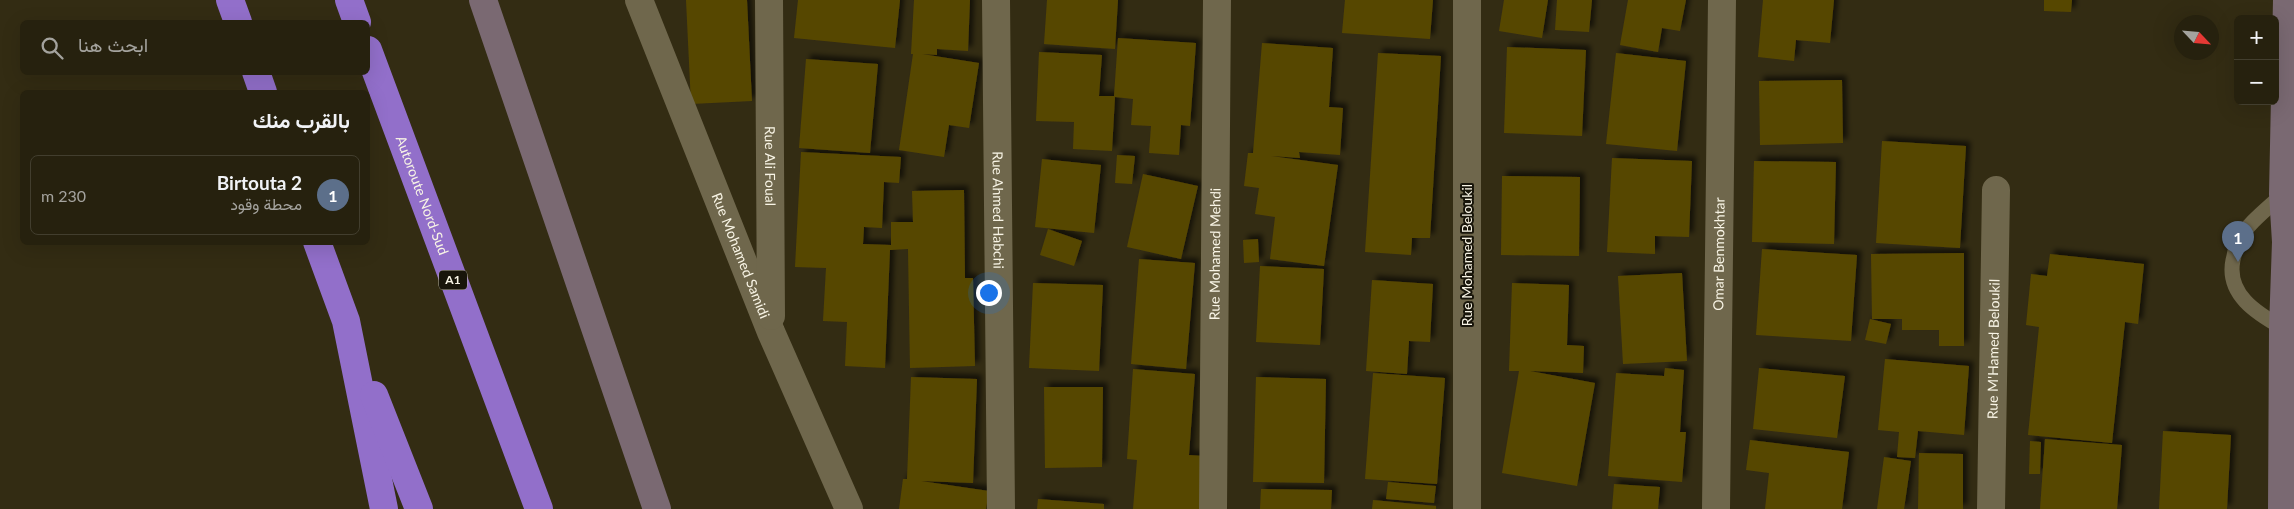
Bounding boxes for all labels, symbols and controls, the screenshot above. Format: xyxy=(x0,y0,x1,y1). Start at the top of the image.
north arrow xyxy=(2174,15,2219,60)
map controls xyxy=(2234,15,2279,105)
button: + xyxy=(2234,15,2279,60)
search box xyxy=(20,20,370,75)
text: ابحث هنا xyxy=(78,33,148,56)
icon: search xyxy=(38,34,66,62)
button: − xyxy=(2234,60,2279,105)
text: بالقرب منك xyxy=(253,107,350,132)
street label: Rue Ali Foual xyxy=(762,126,779,206)
street label: Autoroute Nord-Sud xyxy=(393,133,453,257)
street label: Rue Ahmed Habchi xyxy=(989,151,1008,269)
text: Birtouta 2 xyxy=(217,171,302,194)
street label: Rue Mohamed Beloukil xyxy=(1458,184,1475,326)
text: 230 m xyxy=(41,186,86,205)
text: 1 xyxy=(328,186,338,205)
street label: Rue Mohamed Mehdi xyxy=(1205,188,1224,320)
street label: Rue Mohamed Samidi xyxy=(708,190,774,321)
text: محطة وقود xyxy=(230,194,302,213)
street label: Omar Benmokhtar xyxy=(1709,197,1728,311)
pin: 1 xyxy=(2222,221,2254,262)
road number: A1 xyxy=(439,270,467,290)
street label: Rue M'Hamed Beloukil xyxy=(1983,279,2003,419)
your location xyxy=(976,280,1002,306)

